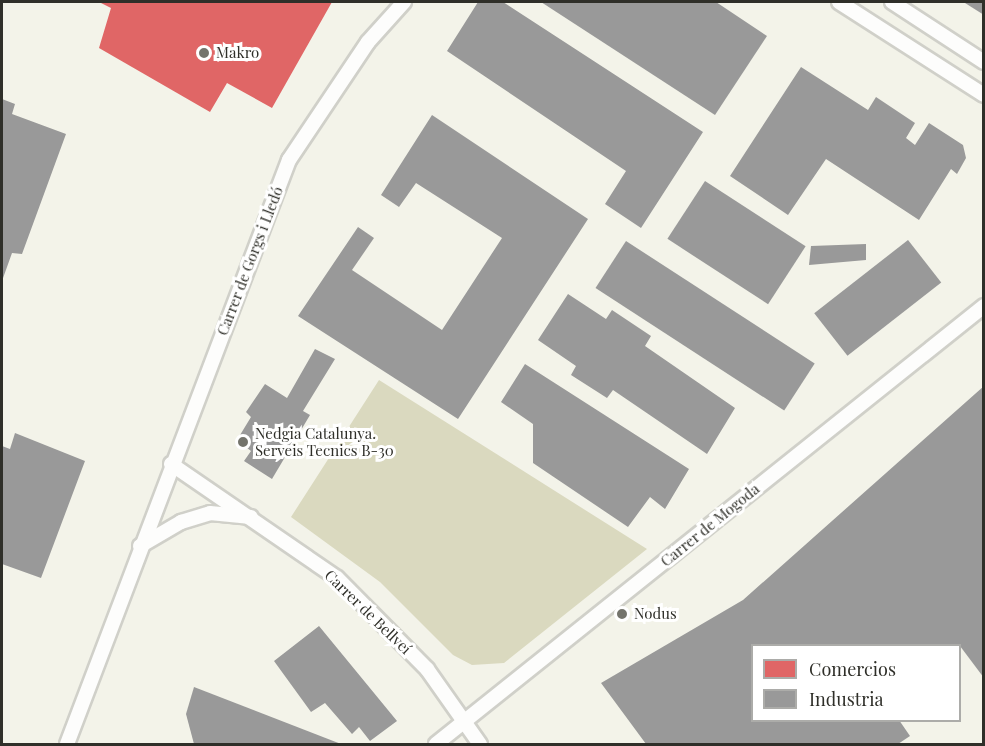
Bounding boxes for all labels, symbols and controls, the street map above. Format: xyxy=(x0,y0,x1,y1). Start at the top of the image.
place label: Makro xyxy=(216,44,259,62)
marker: Makro xyxy=(197,46,211,60)
street label: Carrer de Gorgs i Lledó xyxy=(213,184,287,338)
place label: Nedgia Catalunya. Serveis Tecnics B-30 xyxy=(255,424,394,459)
marker: Nedgia Catalunya. Serveis Tecnics B-30 xyxy=(236,435,250,449)
street label: Carrer de Mogoda xyxy=(657,480,763,570)
street label: Carrer de Bellveí xyxy=(321,566,415,658)
place label: Nodus xyxy=(634,605,677,623)
marker: Nodus xyxy=(615,607,629,621)
legend xyxy=(751,644,961,722)
text: Comercios xyxy=(809,657,896,681)
text: Industria xyxy=(809,687,883,711)

